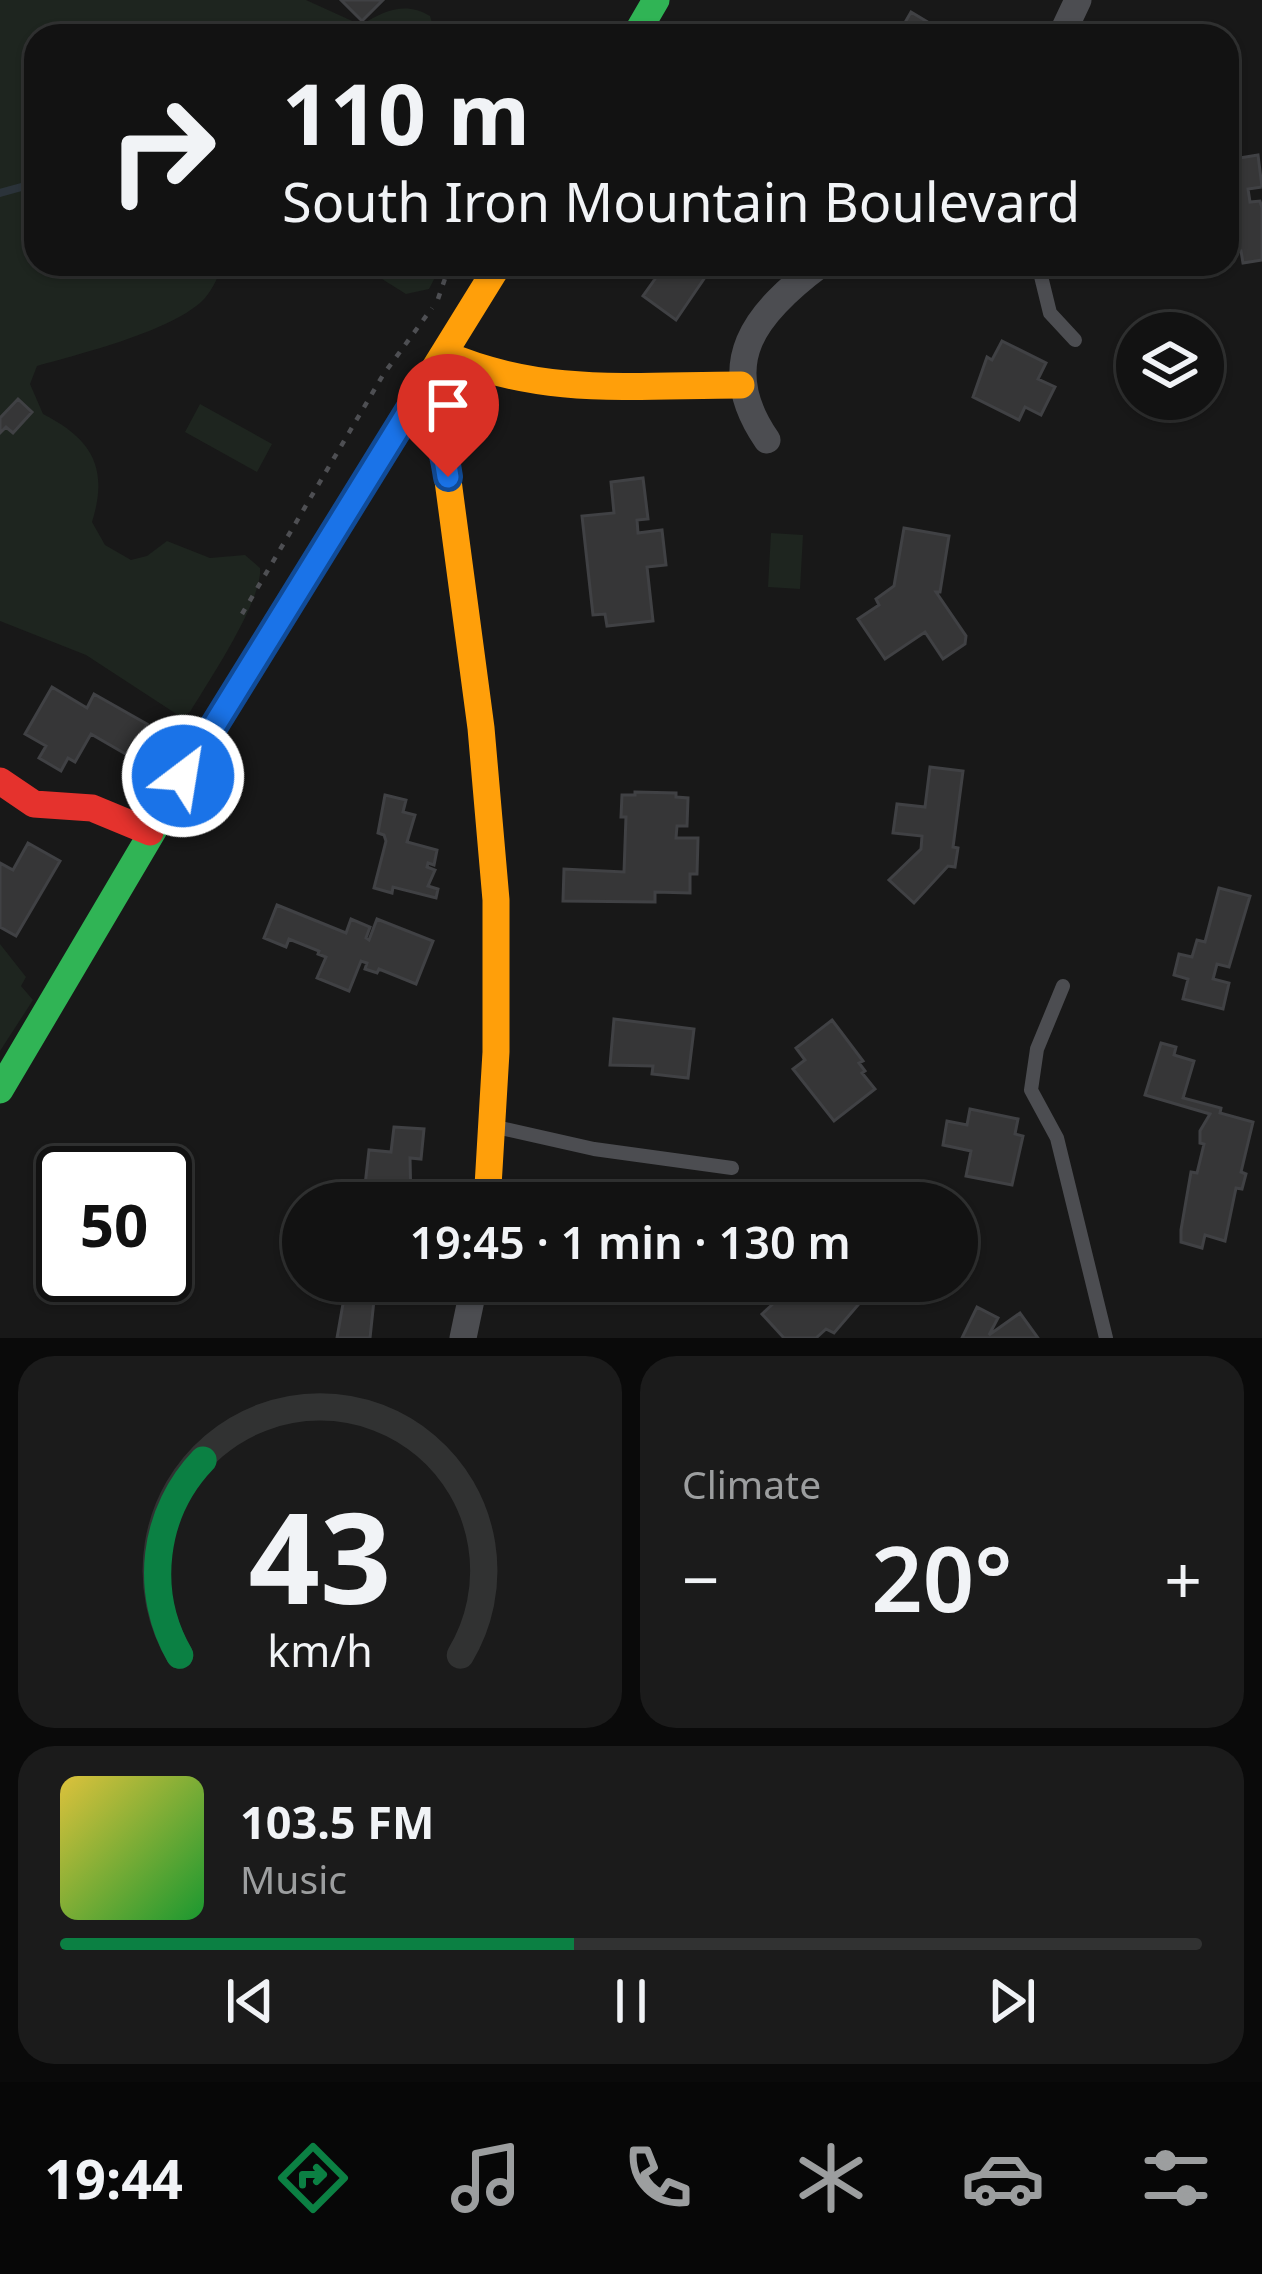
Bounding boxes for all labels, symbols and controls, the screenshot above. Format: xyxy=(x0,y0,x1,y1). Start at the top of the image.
text: 110 m xyxy=(282,55,530,170)
icon: right xyxy=(84,72,240,228)
text: South Iron Mountain Boulevard xyxy=(282,164,1080,238)
map controls xyxy=(1116,312,1224,420)
button: layers xyxy=(1116,312,1224,420)
pin xyxy=(397,354,499,477)
icon: arrive xyxy=(415,372,481,438)
position arrow xyxy=(120,713,246,839)
speed limit sign: 50 xyxy=(36,1146,192,1302)
text: 19:45 · 1 min · 130 m xyxy=(409,1211,851,1272)
text: Climate xyxy=(682,1457,821,1510)
text: 43 xyxy=(249,1471,391,1641)
text: 20° xyxy=(871,1516,1013,1638)
text: − xyxy=(682,1533,720,1623)
text: + xyxy=(1164,1533,1202,1623)
text: km/h xyxy=(267,1621,373,1680)
text: 103.5 FM xyxy=(240,1791,434,1852)
text: Music xyxy=(240,1852,347,1905)
icon: previous xyxy=(217,1968,283,2034)
icon: pause xyxy=(598,1968,664,2034)
icon: next xyxy=(979,1968,1045,2034)
icon: directions xyxy=(271,2136,355,2220)
icon: music xyxy=(444,2136,528,2220)
icon: phone xyxy=(616,2136,700,2220)
icon: climate xyxy=(789,2136,873,2220)
icon: car xyxy=(961,2136,1045,2220)
icon: filters xyxy=(1134,2136,1218,2220)
text: 19:44 xyxy=(44,2141,183,2215)

